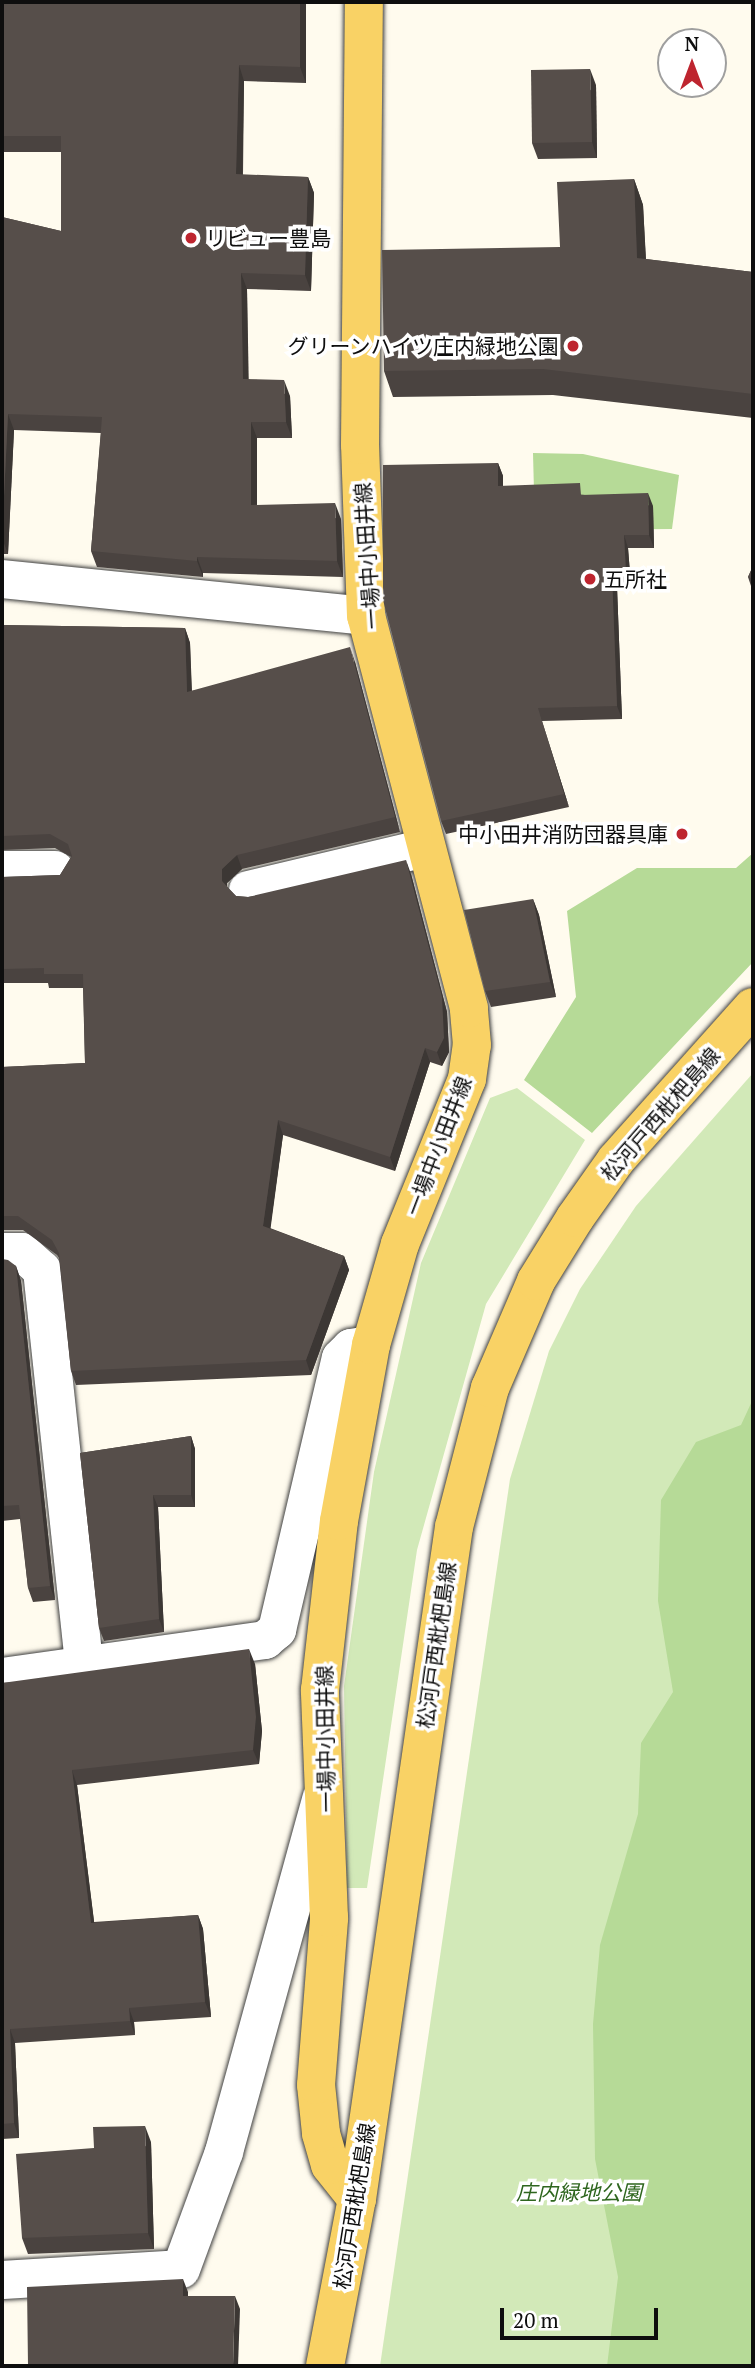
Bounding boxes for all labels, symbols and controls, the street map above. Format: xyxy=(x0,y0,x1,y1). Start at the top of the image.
north arrow xyxy=(657,28,727,98)
text: N xyxy=(685,31,699,56)
place label: リビュー豊島 xyxy=(205,225,331,251)
marker: リビュー豊島 xyxy=(183,230,199,246)
place label: グリーンハイツ庄内緑地公園 xyxy=(286,333,559,359)
marker: グリーンハイツ庄内緑地公園 xyxy=(565,338,581,354)
street label: 一場中小田井線 xyxy=(349,482,385,630)
place label: 五所社 xyxy=(604,566,667,592)
marker: 五所社 xyxy=(582,571,598,587)
place label: 中小田井消防団器具庫 xyxy=(458,821,668,847)
marker: 中小田井消防団器具庫 xyxy=(674,826,690,842)
street label: 松河戸西枇杷島線 xyxy=(595,1042,725,1186)
street label: 一場中小田井線 xyxy=(400,1073,476,1219)
street label: 松河戸西枇杷島線 xyxy=(412,1560,460,1730)
street label: 一場中小田井線 xyxy=(311,1665,339,1813)
street label: 松河戸西枇杷島線 xyxy=(328,2121,380,2291)
park label: 庄内緑地公園 xyxy=(516,2179,642,2205)
scale bar xyxy=(503,2294,660,2338)
text: 20 m xyxy=(513,2306,559,2334)

